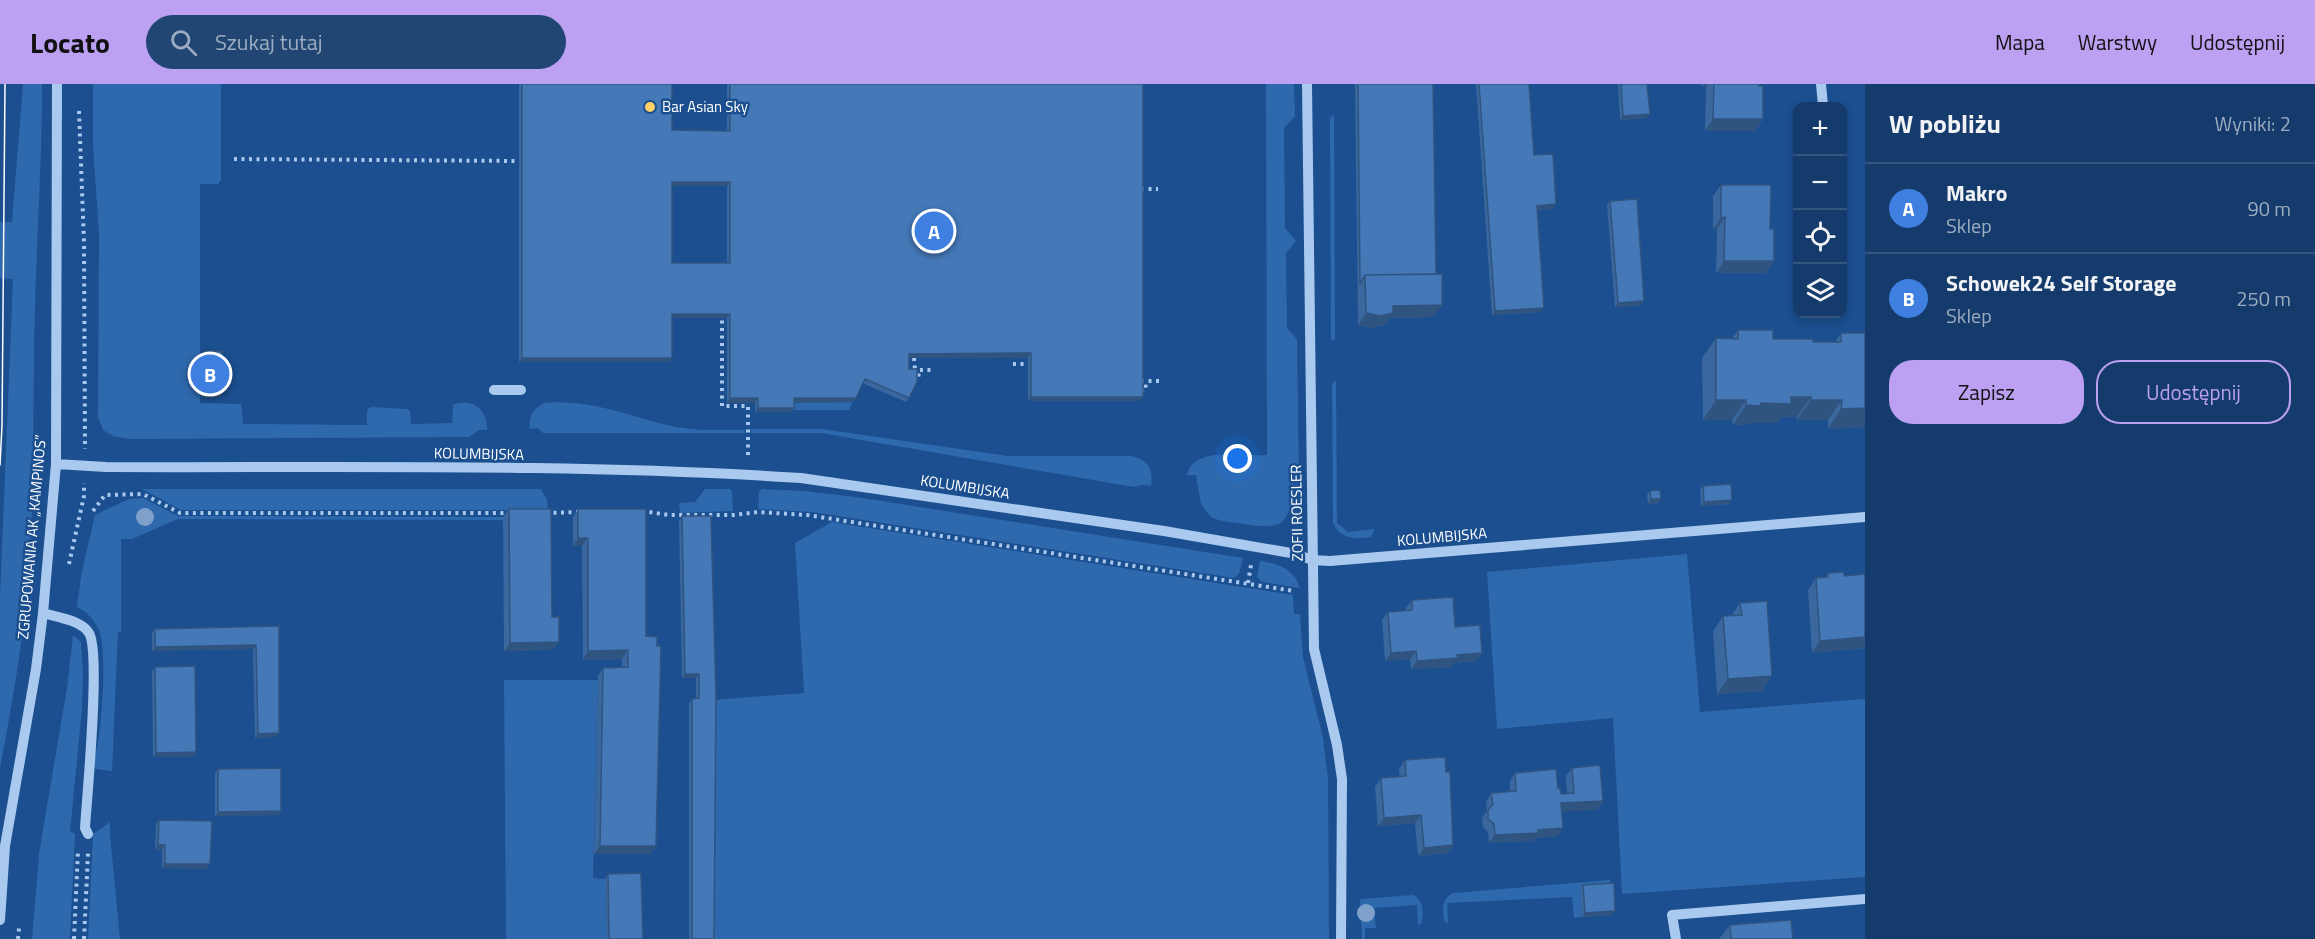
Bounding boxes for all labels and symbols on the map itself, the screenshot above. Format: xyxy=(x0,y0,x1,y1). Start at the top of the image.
place label: Bar Asian Sky xyxy=(662,95,748,118)
marker: Bar Asian Sky xyxy=(643,100,657,114)
pin: A xyxy=(914,208,954,254)
pin: B xyxy=(190,352,230,396)
street label: ZGRUPOWANIA AK „KAMPINOS” xyxy=(11,433,52,640)
street label: KOLUMBIJSKA xyxy=(434,441,524,466)
your location xyxy=(1223,444,1252,473)
street label: ZOFII ROESLER xyxy=(1284,464,1309,562)
street label: KOLUMBIJSKA xyxy=(919,468,1011,505)
street label: KOLUMBIJSKA xyxy=(1396,521,1488,552)

